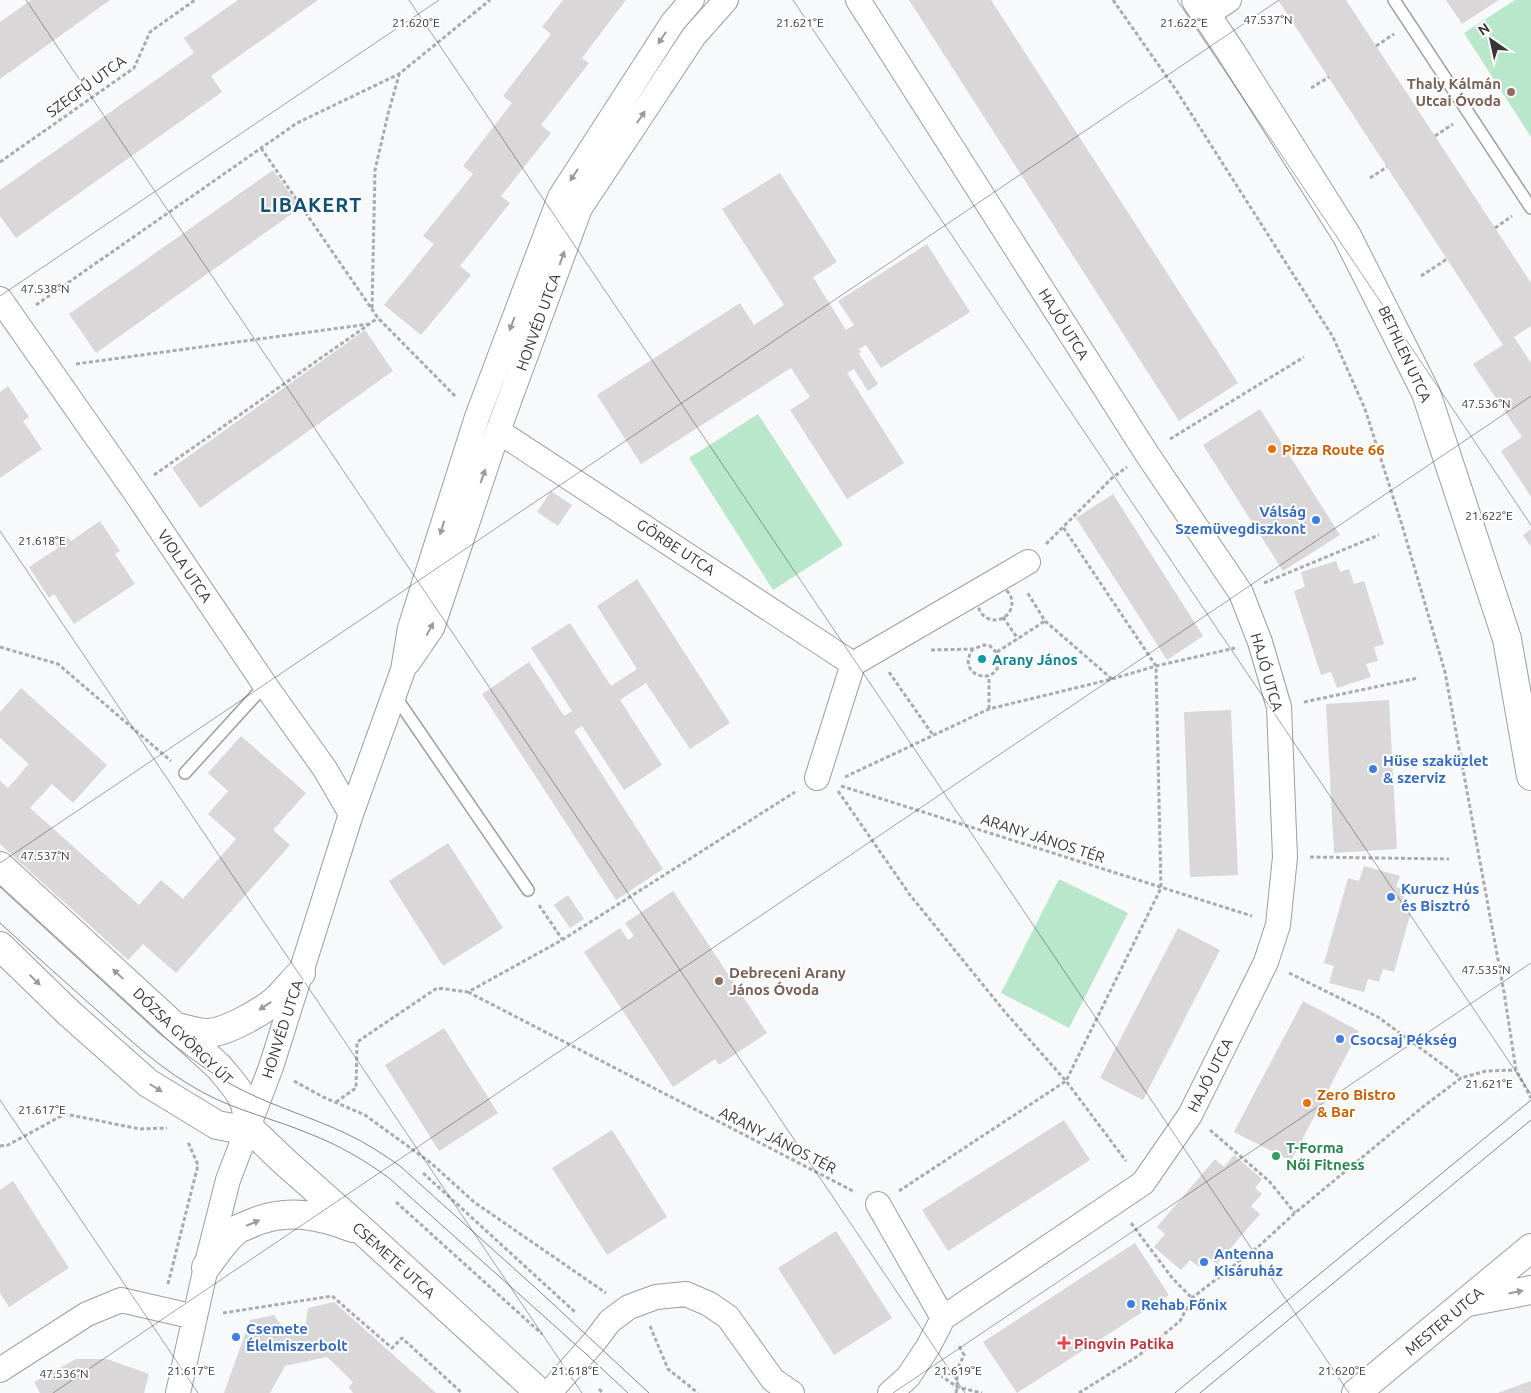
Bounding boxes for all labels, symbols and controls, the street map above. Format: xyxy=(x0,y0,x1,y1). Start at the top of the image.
text: 47.537°N xyxy=(1243,13,1293,26)
north arrow xyxy=(1466,15,1516,65)
text: 21.620°E xyxy=(392,16,440,29)
text: 21.621°E xyxy=(776,16,824,29)
text: 21.622°E xyxy=(1160,16,1208,29)
text: N xyxy=(1475,20,1493,39)
one-way arrow xyxy=(658,32,667,45)
street label: SZEGFŰ UTCA xyxy=(43,51,129,120)
place label: Thaly Kálmán Utcai Óvoda xyxy=(1407,75,1501,109)
marker: Thaly Kálmán Utcai Óvoda xyxy=(1505,86,1517,98)
one-way arrow xyxy=(636,110,646,123)
one-way arrow xyxy=(570,168,579,182)
district label: LIBAKERT xyxy=(260,193,362,216)
one-way arrow xyxy=(559,250,566,265)
street label: HONVÉD UTCA xyxy=(513,271,564,373)
text: 47.538°N xyxy=(20,282,70,295)
street label: HAJÓ UTCA xyxy=(1035,285,1093,363)
street label: BETHLEN UTCA xyxy=(1375,303,1435,405)
one-way arrow xyxy=(508,317,515,332)
text: 47.536°N xyxy=(1461,397,1511,410)
place label: Pizza Route 66 xyxy=(1282,441,1385,458)
marker: Pizza Route 66 xyxy=(1266,443,1278,455)
one-way arrow xyxy=(479,468,487,483)
place label: Válság Szemüvegdiszkont xyxy=(1175,503,1307,537)
text: 21.622°E xyxy=(1465,509,1513,522)
marker: Válság Szemüvegdiszkont xyxy=(1310,514,1322,526)
street label: GÖRBE UTCA xyxy=(634,515,719,579)
one-way arrow xyxy=(437,520,445,535)
street label: VIOLA UTCA xyxy=(155,526,216,606)
text: 21.618°E xyxy=(18,534,66,547)
one-way arrow xyxy=(426,622,434,637)
street label: HAJÓ UTCA xyxy=(1248,631,1286,713)
place label: Arany János xyxy=(992,651,1078,668)
marker: Arany János xyxy=(976,653,988,665)
place label: Hüse szaküzlet & szerviz xyxy=(1383,752,1489,786)
marker: Hüse szaküzlet & szerviz xyxy=(1367,763,1379,775)
street label: ARANY JÁNOS TÉR xyxy=(979,810,1107,866)
text: 47.537°N xyxy=(20,849,70,862)
place label: Kurucz Hús és Bisztró xyxy=(1401,880,1479,914)
marker: Kurucz Hús és Bisztró xyxy=(1385,891,1397,903)
text: 47.535°N xyxy=(1461,963,1511,976)
place label: Debreceni Arany János Óvoda xyxy=(729,964,846,998)
one-way arrow xyxy=(112,968,124,980)
one-way arrow xyxy=(29,974,41,986)
marker: Debreceni Arany János Óvoda xyxy=(713,975,725,987)
street label: HONVÉD UTCA xyxy=(258,977,306,1080)
street label: DÓZSA GYÖRGY ÚT xyxy=(130,984,237,1088)
one-way arrow xyxy=(259,1002,272,1011)
place label: Csocsaj Pékség xyxy=(1350,1031,1457,1048)
marker: Csocsaj Pékség xyxy=(1334,1033,1346,1045)
street label: HAJÓ UTCA xyxy=(1184,1035,1236,1115)
text: 21.621°E xyxy=(1465,1077,1513,1090)
one-way arrow xyxy=(150,1083,163,1092)
place label: Zero Bistro & Bar xyxy=(1317,1086,1396,1120)
marker: Zero Bistro & Bar xyxy=(1301,1097,1313,1109)
text: 21.617°E xyxy=(18,1103,66,1116)
street label: ARANY JÁNOS TÉR xyxy=(717,1103,839,1177)
place label: T-Forma Női Fitness xyxy=(1286,1139,1365,1173)
marker: T-Forma Női Fitness xyxy=(1270,1150,1282,1162)
one-way arrow xyxy=(246,1218,260,1226)
street label: CSEMETE UTCA xyxy=(349,1219,439,1302)
place label: Antenna Kisáruház xyxy=(1214,1245,1283,1279)
marker: Antenna Kisáruház xyxy=(1198,1256,1210,1268)
street label: MESTER UTCA xyxy=(1402,1283,1487,1359)
one-way arrow xyxy=(1508,1288,1524,1296)
place label: Rehab Főnix xyxy=(1141,1296,1227,1313)
marker: Rehab Főnix xyxy=(1125,1298,1137,1310)
place label: Csemete Élelmiszerbolt xyxy=(246,1320,348,1354)
marker: Csemete Élelmiszerbolt xyxy=(230,1331,242,1343)
place label: Pingvin Patika xyxy=(1074,1335,1174,1352)
marker: Pingvin Patika xyxy=(1058,1337,1070,1349)
text: 21.617°E xyxy=(167,1364,215,1377)
text: 21.618°E xyxy=(551,1364,599,1377)
text: 21.619°E xyxy=(934,1364,982,1377)
text: 21.620°E xyxy=(1318,1364,1366,1377)
text: 47.536°N xyxy=(39,1367,89,1380)

